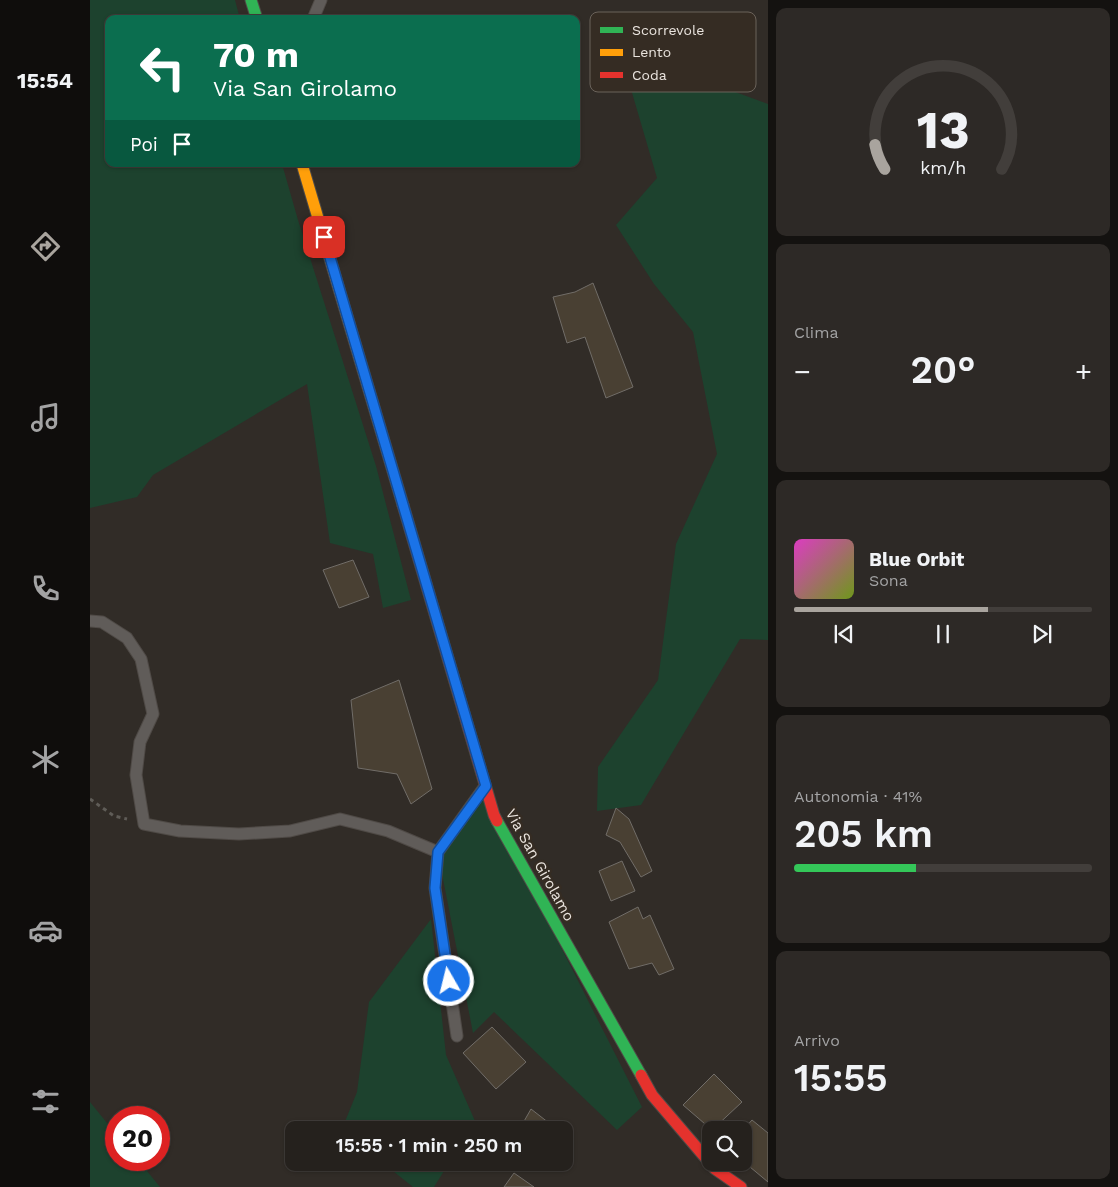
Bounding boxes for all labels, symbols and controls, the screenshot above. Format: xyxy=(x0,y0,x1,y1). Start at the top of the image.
legend xyxy=(590,12,756,92)
text: Scorrevole xyxy=(632,22,704,38)
text: 70 m xyxy=(213,34,299,76)
icon: left xyxy=(130,35,195,100)
text: Lento xyxy=(632,44,671,60)
text: Coda xyxy=(632,67,667,83)
text: 15:54 xyxy=(17,68,73,93)
text: Via San Girolamo xyxy=(213,76,397,101)
text: 13 xyxy=(916,100,970,161)
icon: arrive xyxy=(168,130,196,158)
text: Poi xyxy=(130,133,158,156)
text: km/h xyxy=(920,157,966,178)
pin xyxy=(303,216,345,258)
icon: arrive xyxy=(310,223,338,251)
icon: directions xyxy=(28,229,63,264)
text: Clima xyxy=(794,323,838,342)
text: 20° xyxy=(911,348,975,392)
text: − xyxy=(794,355,811,388)
text: + xyxy=(1075,355,1092,388)
icon: music xyxy=(28,400,63,435)
text: Blue Orbit xyxy=(869,548,964,571)
icon: phone xyxy=(28,571,63,606)
text: Sona xyxy=(869,571,908,590)
icon: previous xyxy=(830,620,858,648)
icon: pause xyxy=(929,620,957,648)
icon: next xyxy=(1028,620,1056,648)
icon: climate xyxy=(28,742,63,777)
text: Autonomia · 41% xyxy=(794,787,922,806)
street label: Via San Girolamo xyxy=(502,806,578,924)
text: 205 km xyxy=(794,812,933,856)
icon: car xyxy=(28,913,63,948)
position arrow xyxy=(422,954,474,1006)
text: Arrivo xyxy=(794,1031,840,1050)
text: 15:55 xyxy=(794,1056,888,1100)
icon: filters xyxy=(28,1084,63,1119)
speed limit sign: 20 xyxy=(105,1106,170,1171)
map controls xyxy=(702,1121,752,1171)
button: search xyxy=(702,1121,752,1171)
text: 15:55 · 1 min · 250 m xyxy=(336,1134,522,1157)

